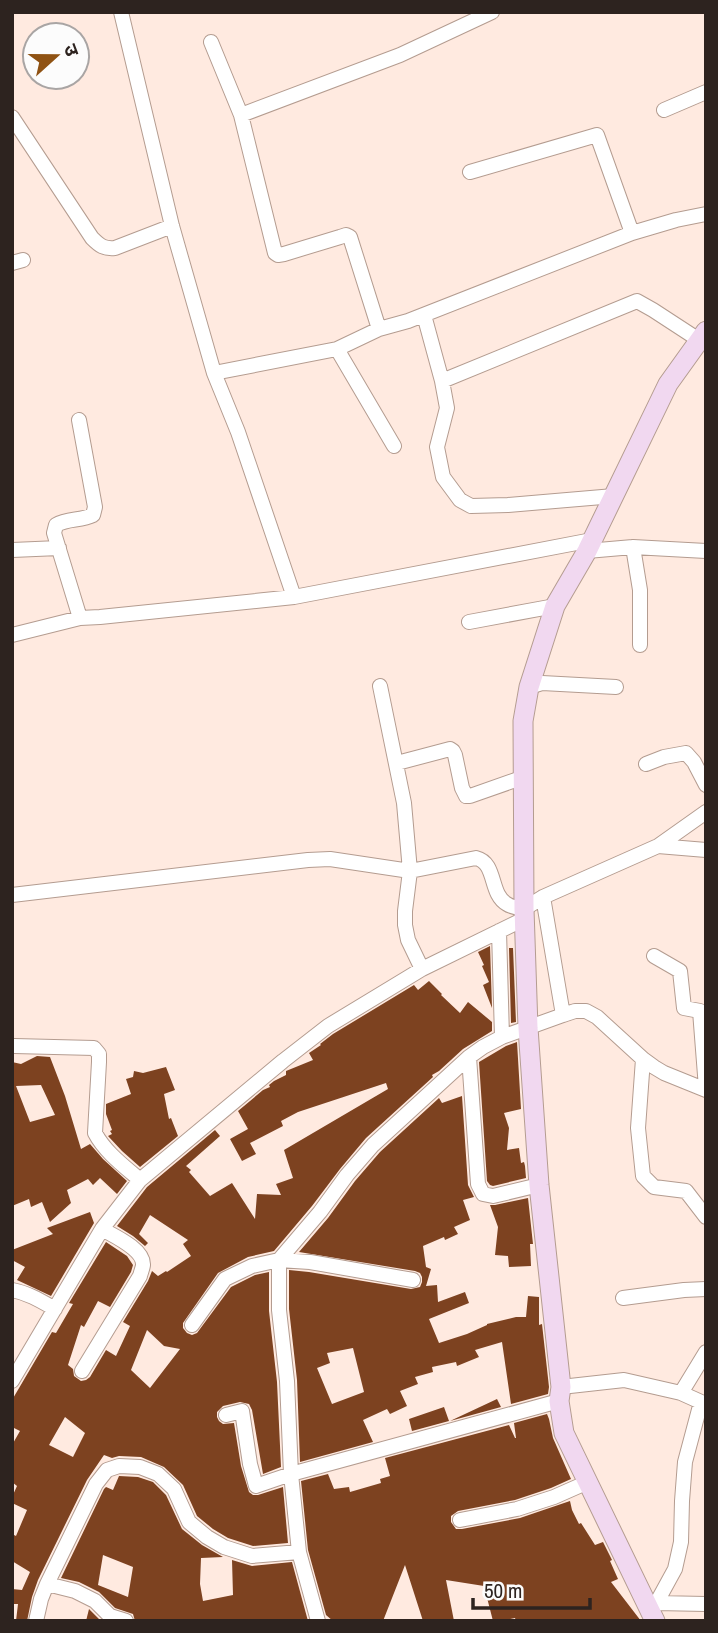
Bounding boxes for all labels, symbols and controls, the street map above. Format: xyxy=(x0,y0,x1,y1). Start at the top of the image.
north arrow xyxy=(21,21,91,91)
text: उ xyxy=(58,40,86,61)
scale bar xyxy=(473,1566,590,1610)
text: 50 m xyxy=(484,1576,522,1605)

